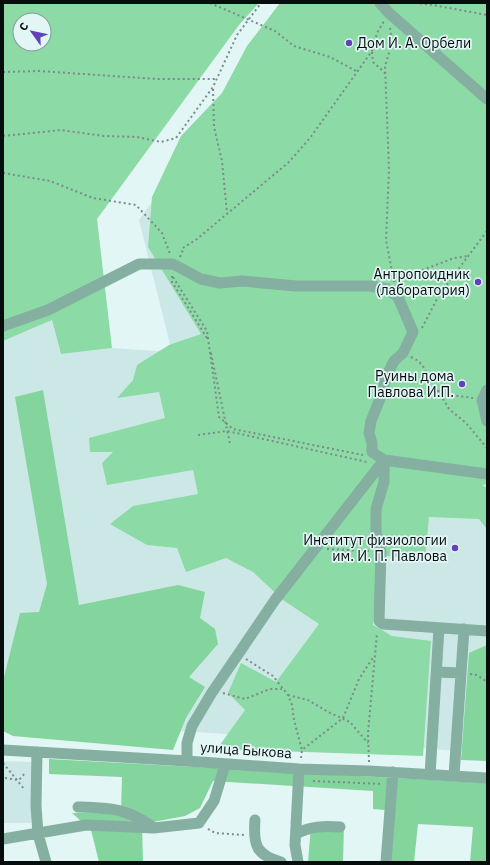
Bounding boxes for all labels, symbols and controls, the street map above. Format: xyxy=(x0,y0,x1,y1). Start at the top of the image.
north arrow xyxy=(12,12,52,52)
text: С xyxy=(16,20,31,33)
place label: Дом И. А. Орбели xyxy=(357,34,471,52)
marker: Дом И. А. Орбели xyxy=(344,38,354,48)
place label: Антропоидник (лаборатория) xyxy=(374,265,470,299)
marker: Антропоидник (лаборатория) xyxy=(473,277,483,287)
place label: Руины дома Павлова И.П. xyxy=(368,367,455,401)
marker: Руины дома Павлова И.П. xyxy=(457,379,467,389)
place label: Институт физиологии им. И. П. Павлова xyxy=(303,531,448,565)
marker: Институт физиологии им. И. П. Павлова xyxy=(450,543,460,553)
street label: улица Быкова xyxy=(200,738,293,762)

